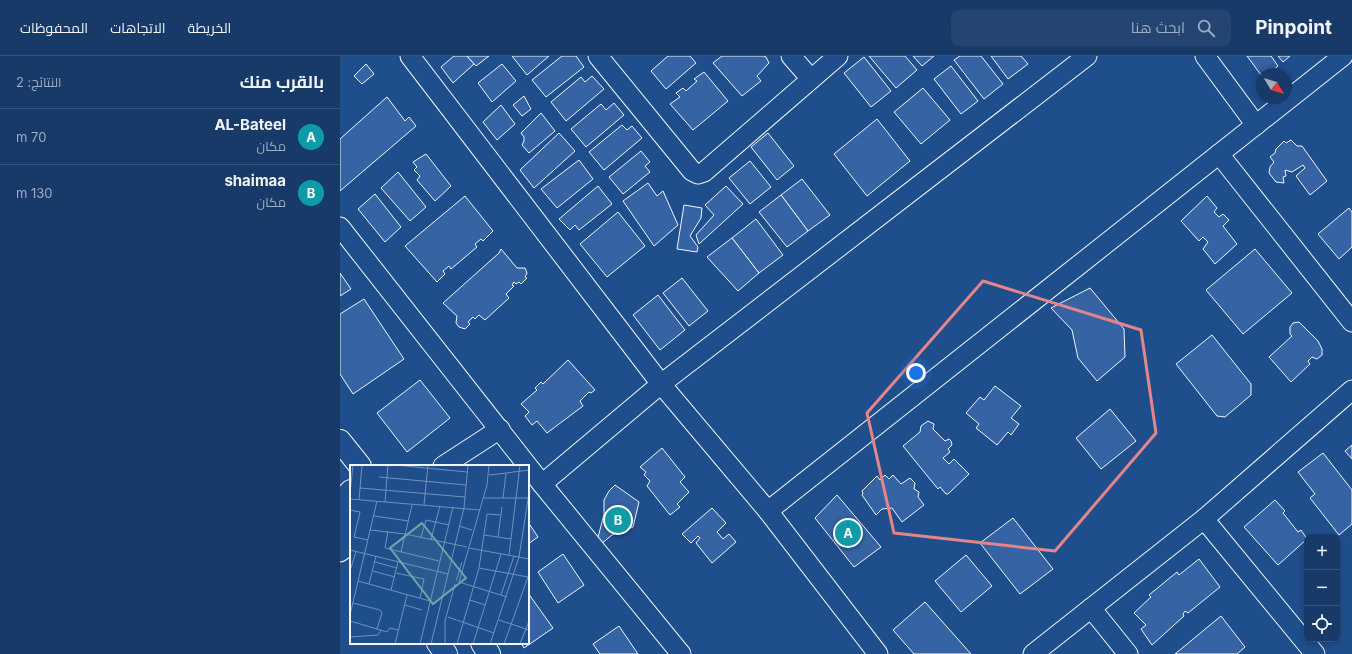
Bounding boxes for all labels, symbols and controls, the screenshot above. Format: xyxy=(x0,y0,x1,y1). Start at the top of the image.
search box xyxy=(951,10,1231,46)
text: Pinpoint xyxy=(1255,16,1332,39)
icon: search xyxy=(1195,17,1217,39)
text: ابحث هنا xyxy=(1131,18,1185,37)
text: المحفوظات xyxy=(20,19,88,36)
text: الاتجاهات xyxy=(110,19,166,36)
text: الخريطة xyxy=(188,19,231,36)
north arrow xyxy=(1256,68,1292,104)
text: بالقرب منك xyxy=(240,72,324,92)
text: النتائج: 2 xyxy=(16,74,62,90)
text: AL-Bateel xyxy=(214,115,286,134)
text: 70 m xyxy=(16,129,46,145)
text: A xyxy=(306,129,316,145)
text: مكان xyxy=(257,138,286,154)
text: shaimaa xyxy=(224,171,286,190)
text: 130 m xyxy=(16,185,53,201)
text: B xyxy=(307,185,315,201)
text: مكان xyxy=(257,194,286,210)
your location xyxy=(906,363,926,383)
inset map xyxy=(350,465,529,644)
pin: B xyxy=(605,505,631,535)
pin: A xyxy=(835,518,861,548)
map controls xyxy=(1304,534,1340,642)
button: + xyxy=(1304,534,1340,570)
button: − xyxy=(1304,570,1340,606)
button: locate xyxy=(1304,606,1340,642)

